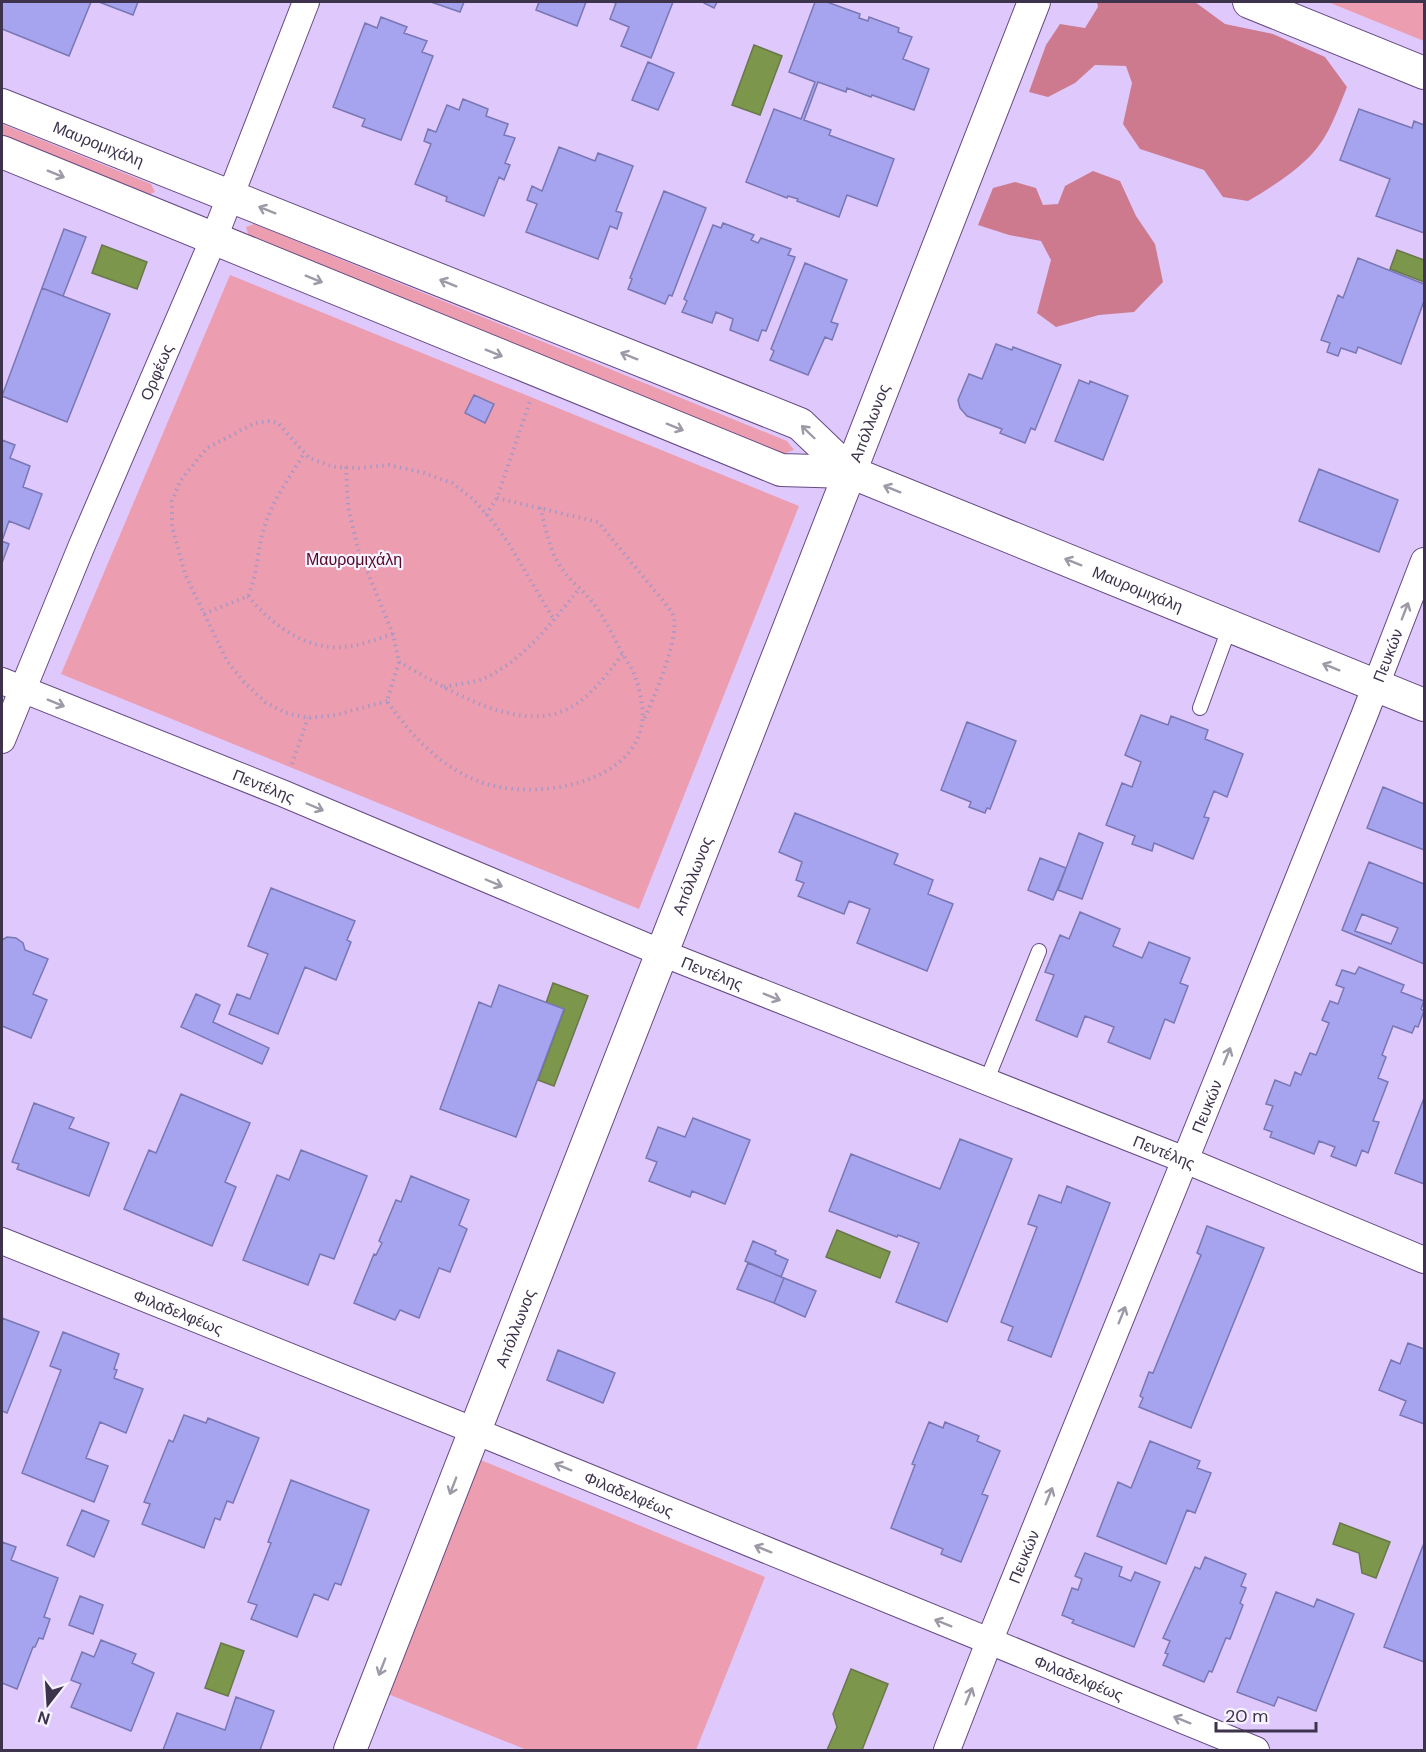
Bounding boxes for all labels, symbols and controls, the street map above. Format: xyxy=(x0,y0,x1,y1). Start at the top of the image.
street label: Μαυρομιχάλη xyxy=(50,116,147,172)
one-way arrow xyxy=(46,169,65,180)
one-way arrow xyxy=(258,204,277,215)
one-way arrow xyxy=(305,274,323,285)
one-way arrow xyxy=(439,277,458,288)
street label: Ορφέως xyxy=(135,341,178,404)
one-way arrow xyxy=(485,348,503,359)
one-way arrow xyxy=(620,350,639,361)
street label: Απόλλωνος xyxy=(845,381,895,465)
one-way arrow xyxy=(665,422,684,433)
one-way arrow xyxy=(800,424,815,439)
one-way arrow xyxy=(883,483,902,494)
park label: Μαυρομιχάλη xyxy=(306,549,402,570)
one-way arrow xyxy=(1064,556,1082,567)
street label: Μαυρομιχάλη xyxy=(1089,561,1186,617)
one-way arrow xyxy=(1400,602,1411,621)
street label: Πευκών xyxy=(1368,626,1408,685)
one-way arrow xyxy=(1323,661,1341,672)
one-way arrow xyxy=(46,698,65,709)
street label: Πεντέλης xyxy=(230,764,298,808)
one-way arrow xyxy=(305,802,323,813)
street label: Απόλλωνος xyxy=(668,833,718,918)
one-way arrow xyxy=(485,878,503,889)
street label: Πεντέλης xyxy=(678,952,746,995)
one-way arrow xyxy=(762,992,781,1003)
one-way arrow xyxy=(1222,1048,1233,1066)
street label: Πευκών xyxy=(1187,1077,1227,1136)
street label: Πεντέλης xyxy=(1130,1131,1198,1174)
street label: Φιλαδελφέως xyxy=(130,1285,226,1340)
street label: Απόλλωνος xyxy=(491,1286,540,1371)
one-way arrow xyxy=(1117,1306,1128,1325)
one-way arrow xyxy=(554,1461,572,1472)
street label: Φιλαδελφέως xyxy=(581,1467,677,1522)
one-way arrow xyxy=(447,1476,458,1494)
one-way arrow xyxy=(1044,1487,1055,1505)
street label: Πευκών xyxy=(1004,1527,1044,1587)
one-way arrow xyxy=(754,1543,772,1554)
one-way arrow xyxy=(934,1617,953,1628)
street label: Φιλαδελφέως xyxy=(1031,1650,1127,1706)
one-way arrow xyxy=(376,1657,387,1676)
north arrow xyxy=(18,1674,78,1734)
one-way arrow xyxy=(964,1687,975,1706)
scale bar xyxy=(1216,1695,1316,1733)
text: 20 m xyxy=(1225,1704,1268,1728)
text: N xyxy=(35,1706,52,1730)
one-way arrow xyxy=(1173,1714,1192,1725)

